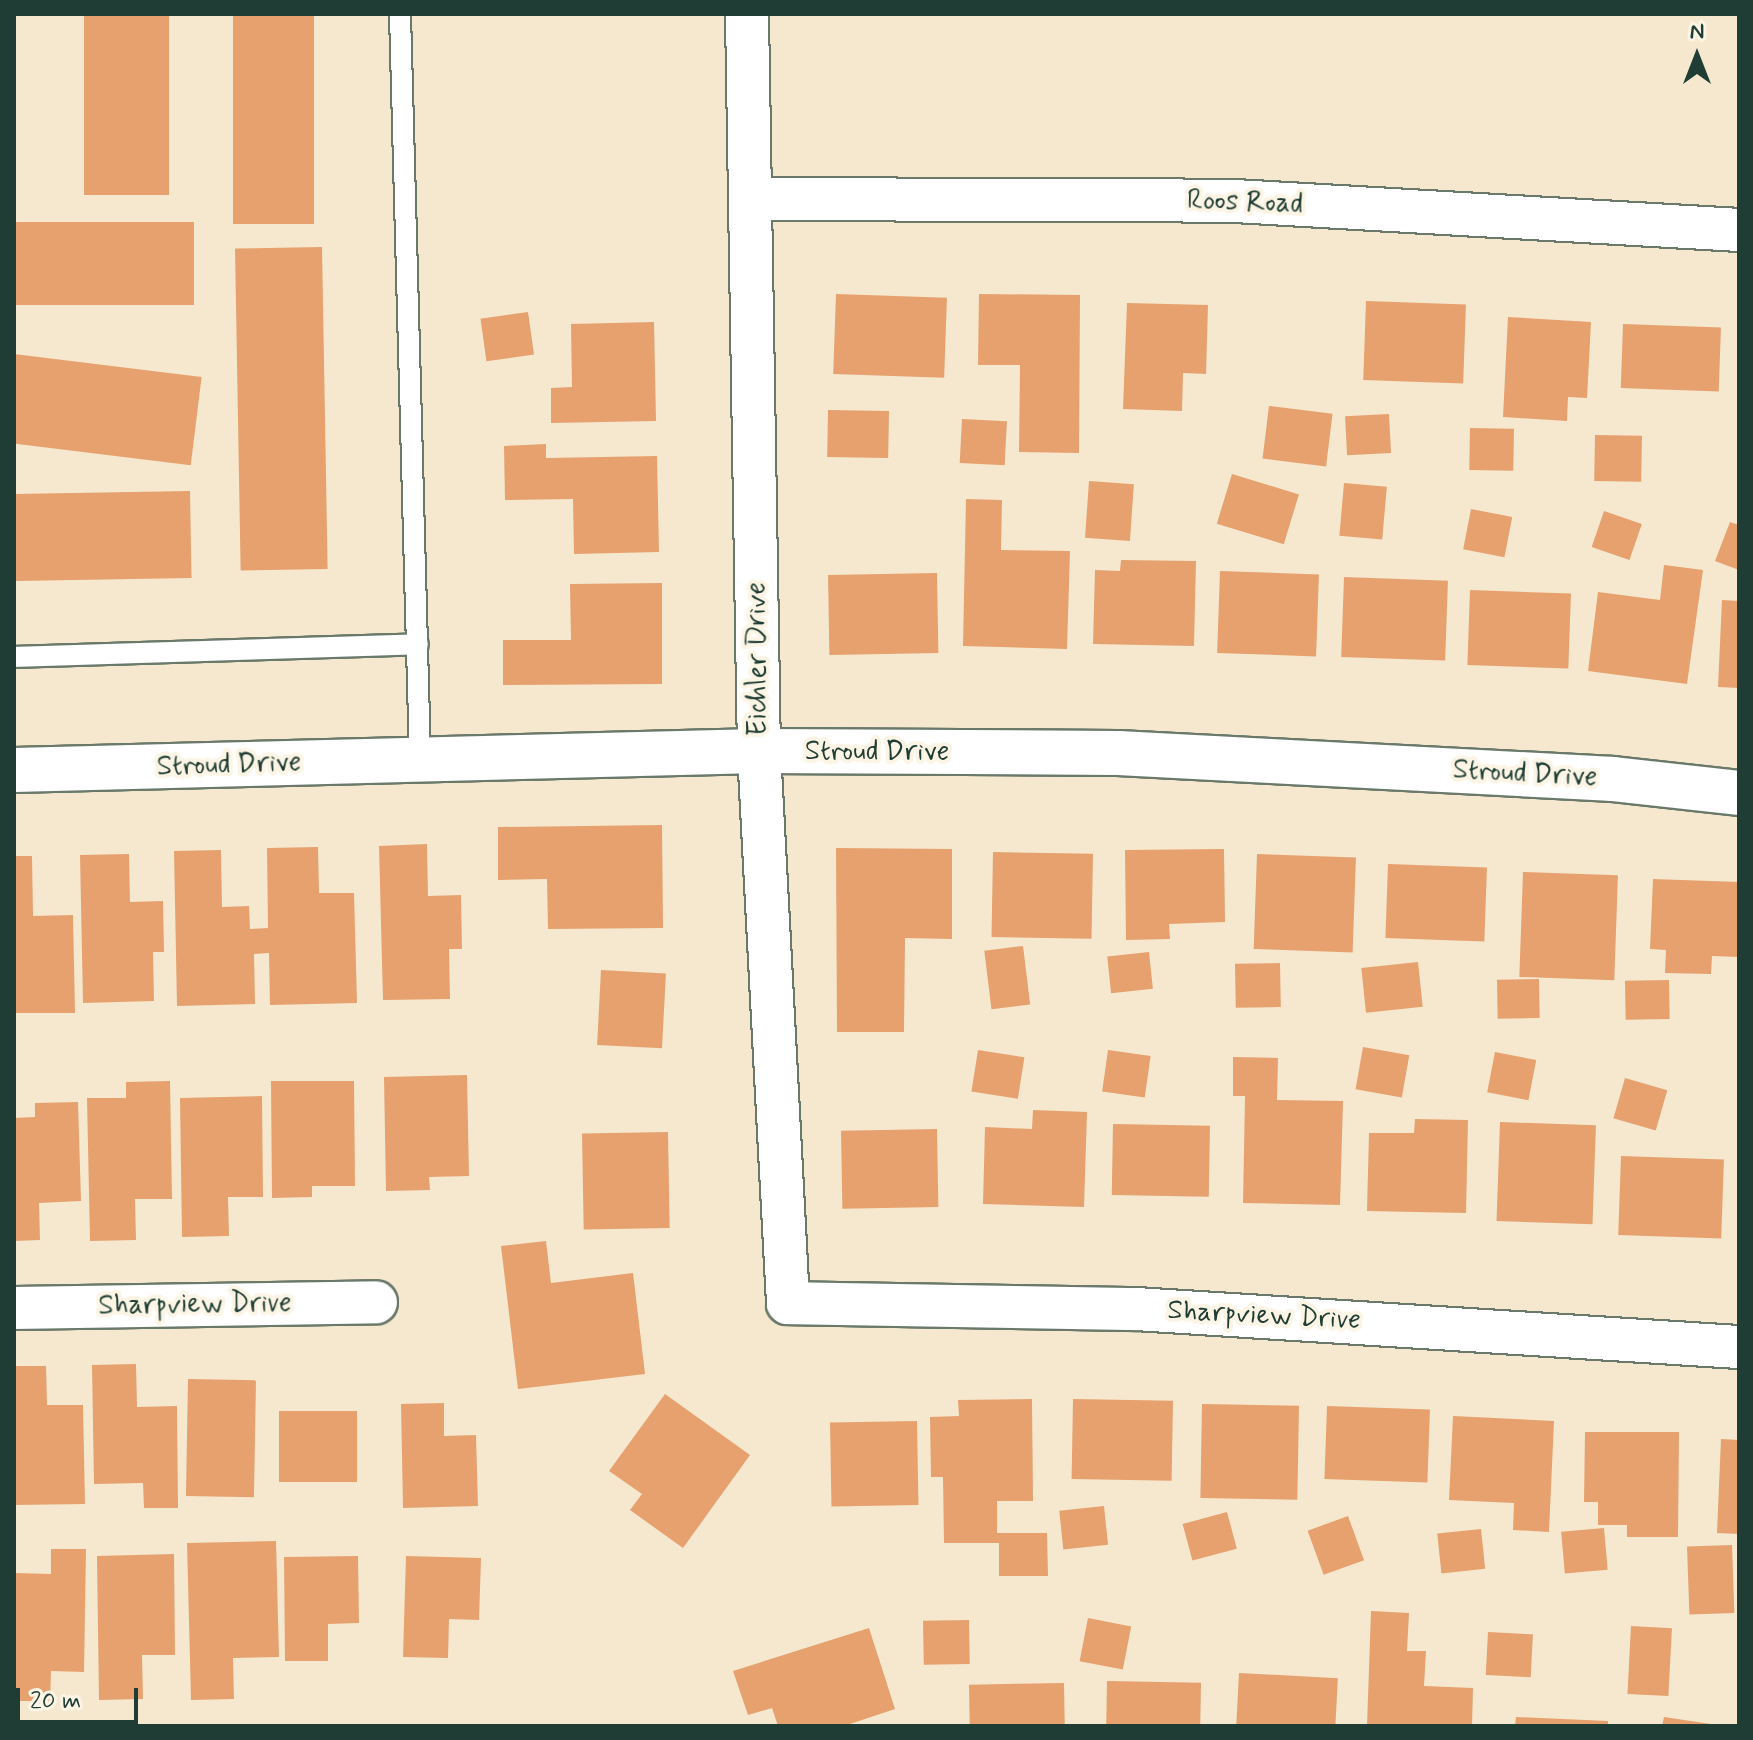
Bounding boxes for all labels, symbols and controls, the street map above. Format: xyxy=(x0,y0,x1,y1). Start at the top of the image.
north arrow xyxy=(1657,16,1737,96)
text: N xyxy=(1690,18,1704,46)
street label: Roos Road xyxy=(1187,184,1303,222)
street label: Eichler Drive xyxy=(740,583,776,735)
street label: Stroud Drive xyxy=(806,735,948,769)
street label: Stroud Drive xyxy=(157,746,301,784)
street label: Stroud Drive xyxy=(1453,753,1597,795)
street label: Sharpview Drive xyxy=(98,1287,292,1323)
street label: Sharpview Drive xyxy=(1167,1294,1361,1338)
scale bar xyxy=(20,1672,142,1722)
text: 20 m xyxy=(30,1686,81,1717)

